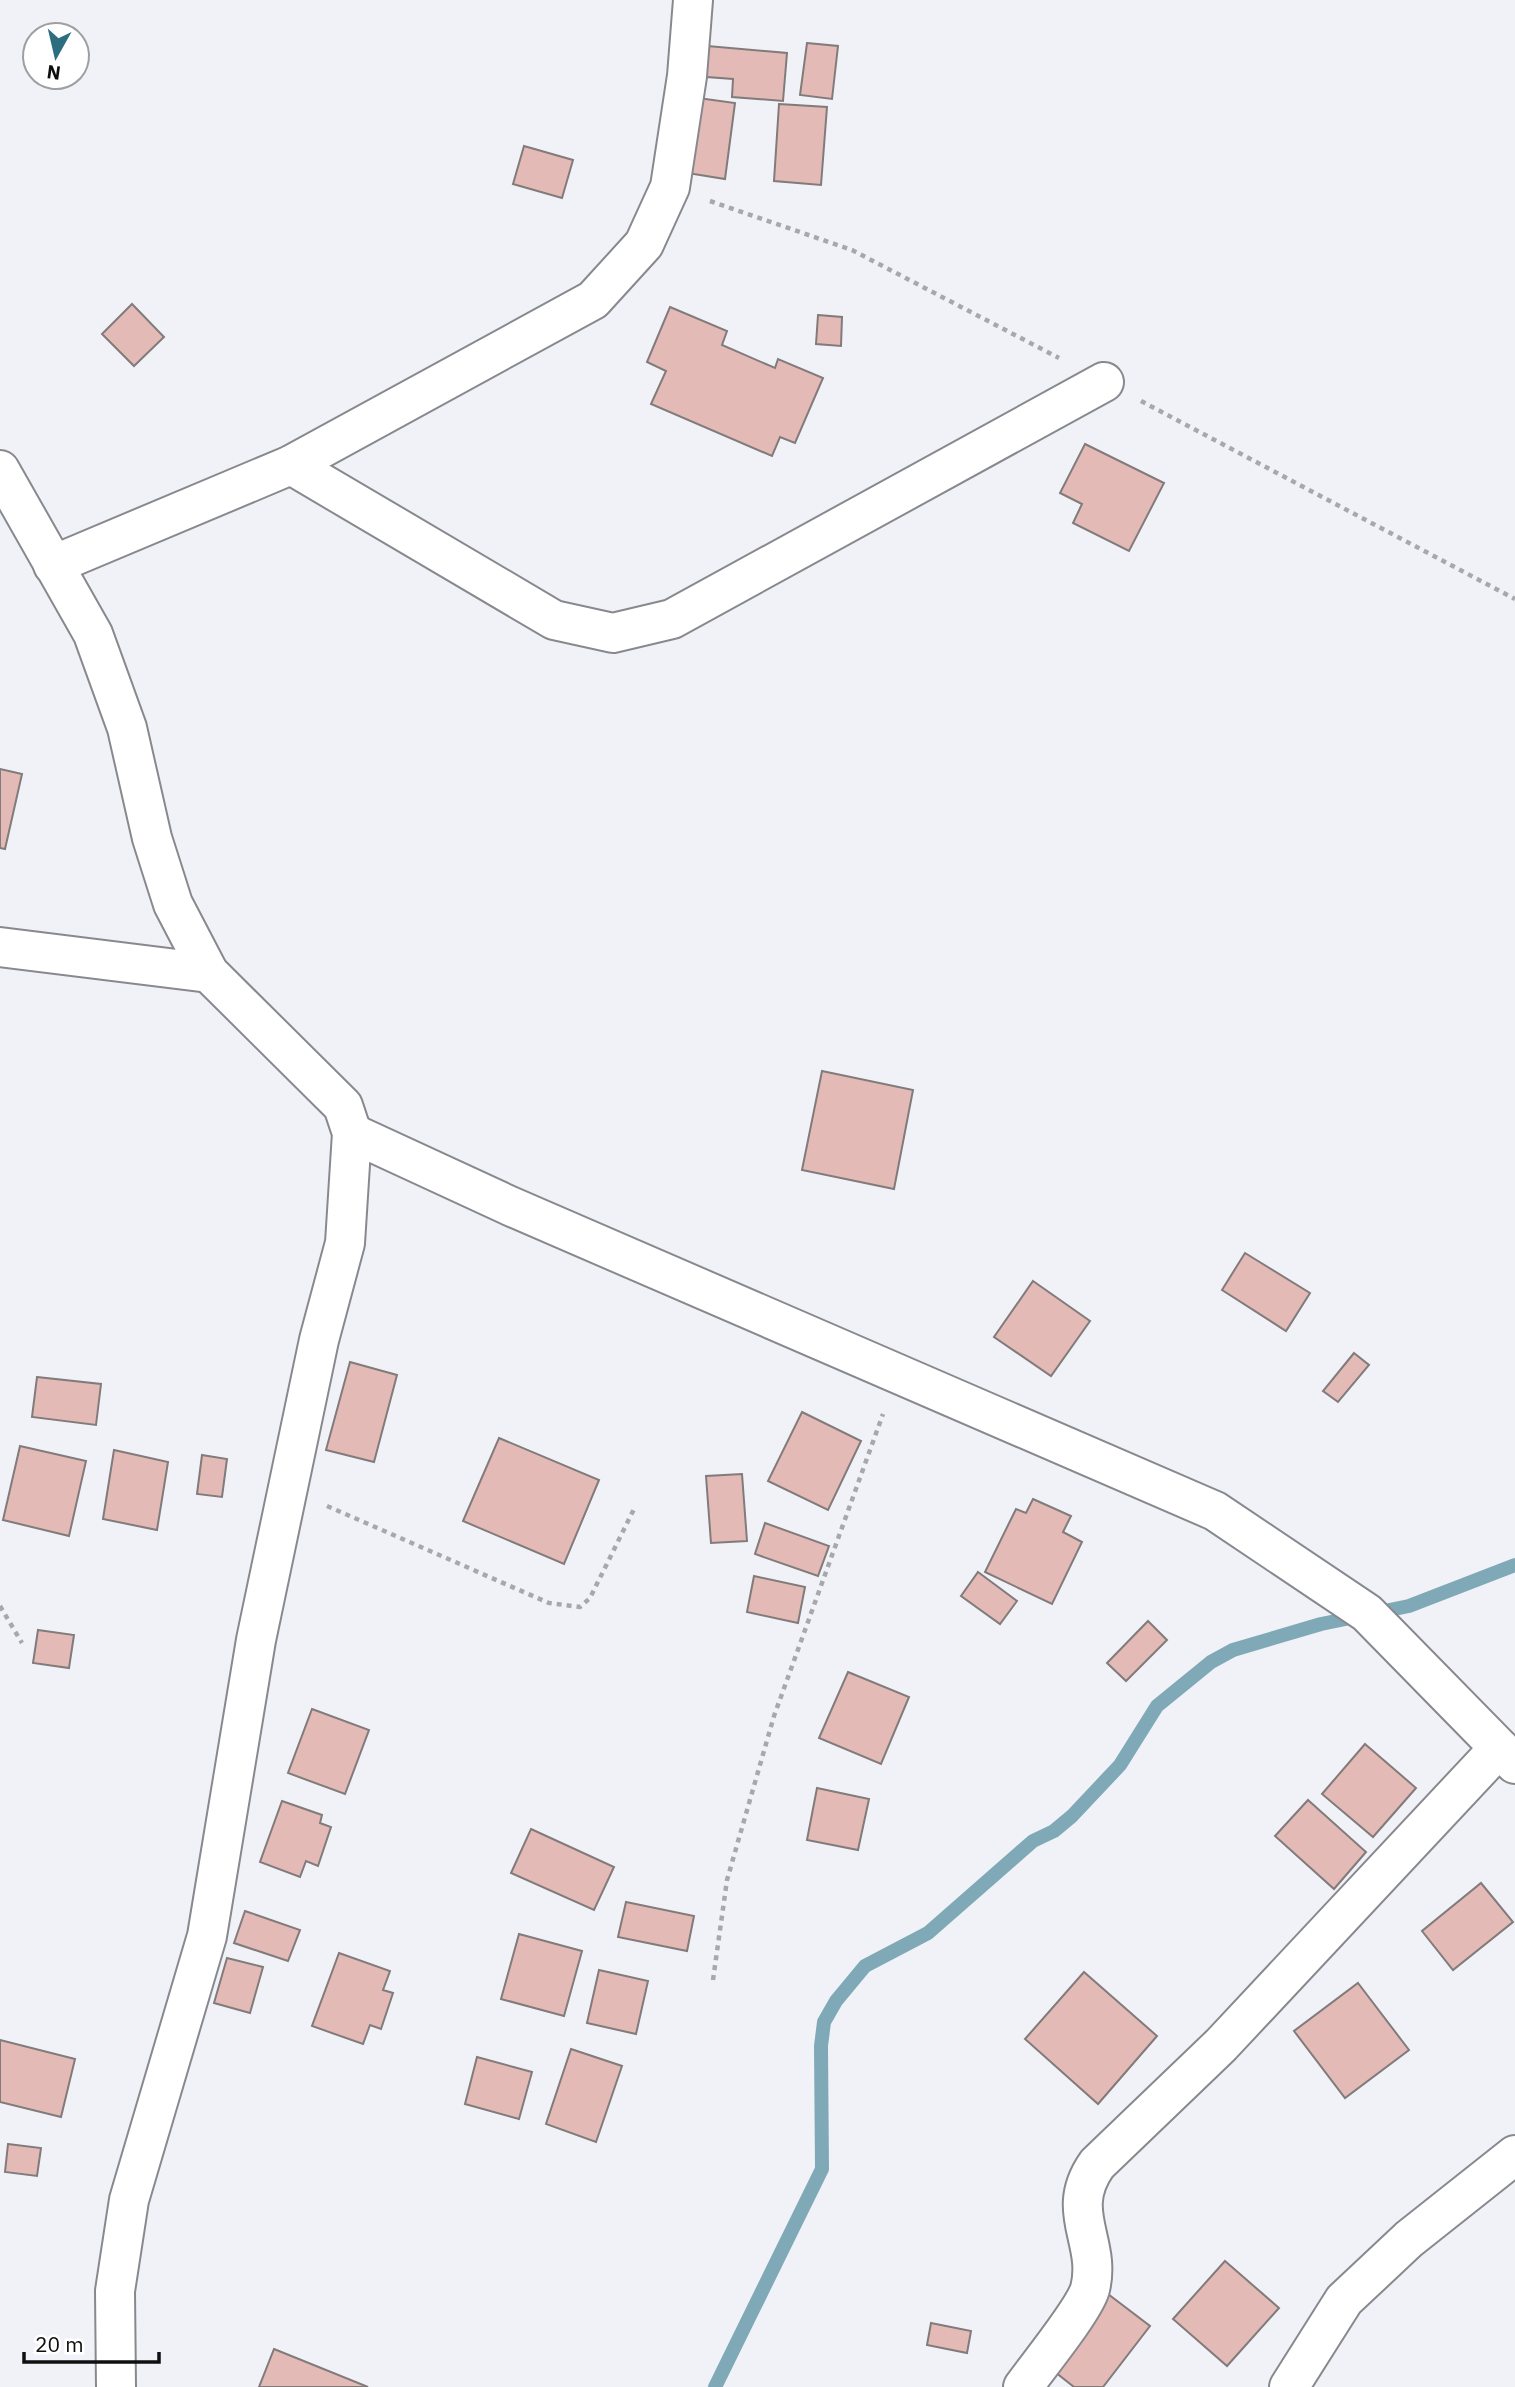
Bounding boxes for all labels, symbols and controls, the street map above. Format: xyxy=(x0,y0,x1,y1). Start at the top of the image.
north arrow xyxy=(21,21,91,91)
text: N xyxy=(45,60,62,86)
scale bar xyxy=(24,2320,159,2364)
text: 20 m xyxy=(35,2330,84,2358)

